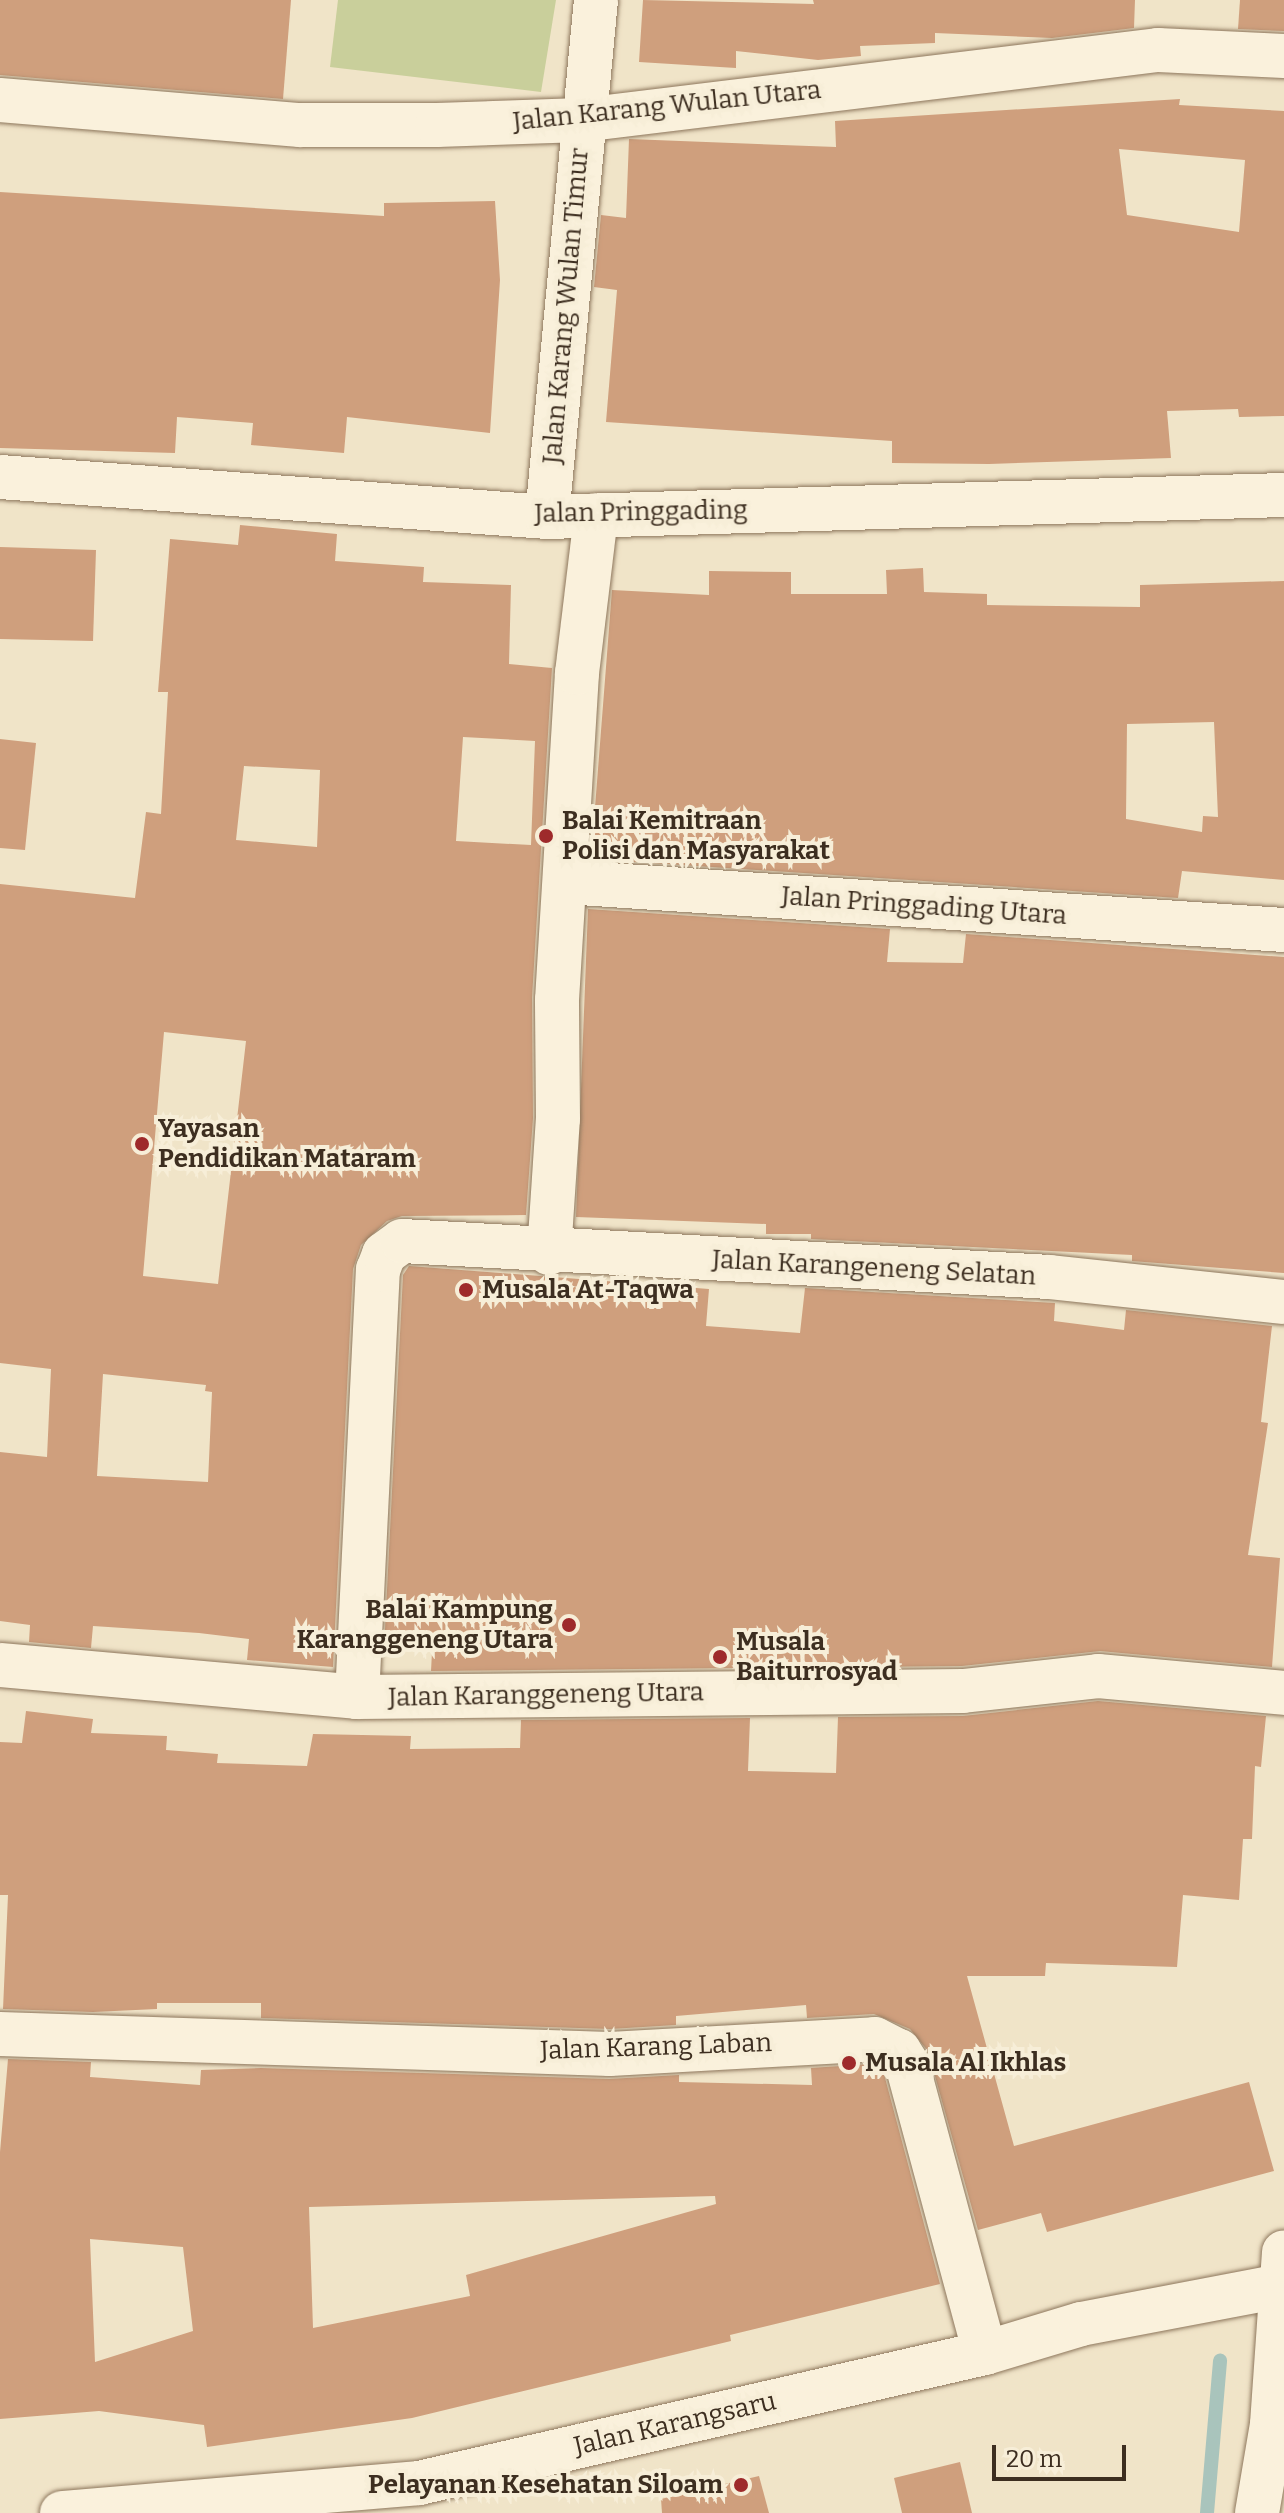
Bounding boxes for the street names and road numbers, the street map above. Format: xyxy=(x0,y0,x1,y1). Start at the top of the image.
street label: Jalan Karang Wulan Utara xyxy=(511,74,823,138)
street label: Jalan Karang Wulan Timur xyxy=(537,147,595,465)
street label: Jalan Pringgading xyxy=(534,495,748,529)
street label: Jalan Pringgading Utara xyxy=(780,880,1068,932)
street label: Jalan Karangeneng Selatan xyxy=(711,1244,1037,1292)
street label: Jalan Karanggeneng Utara xyxy=(388,1677,704,1713)
street label: Jalan Karang Laban xyxy=(540,2027,772,2067)
street label: Jalan Karangsaru xyxy=(571,2386,779,2462)

